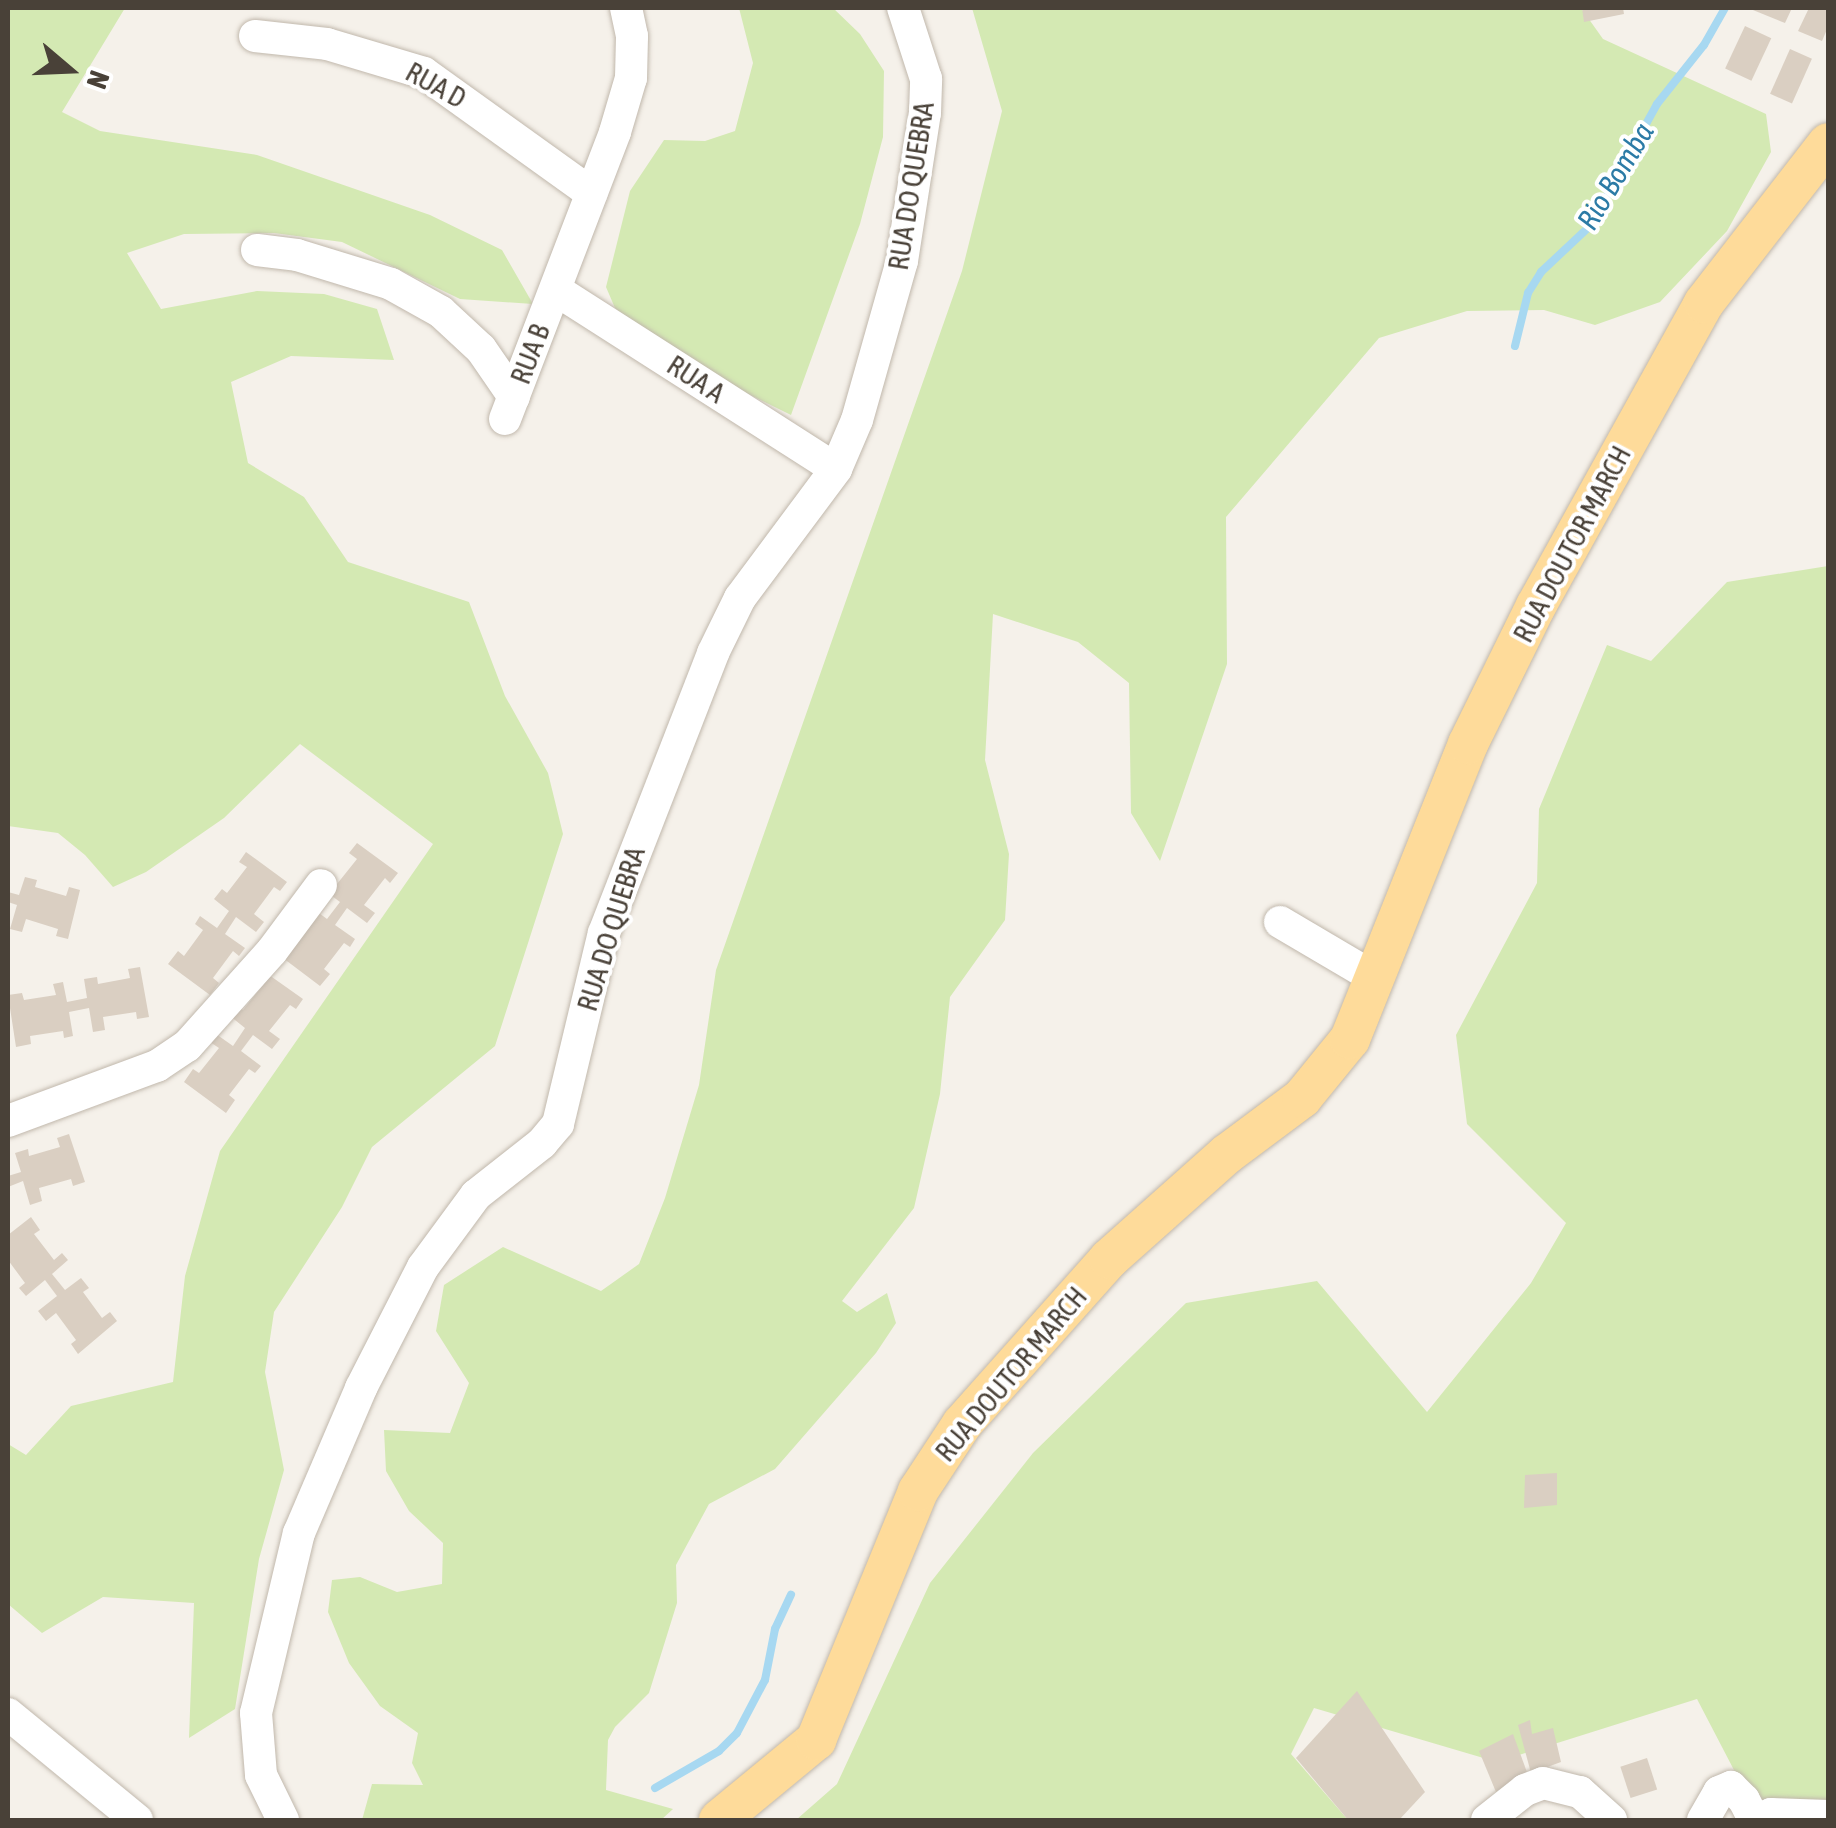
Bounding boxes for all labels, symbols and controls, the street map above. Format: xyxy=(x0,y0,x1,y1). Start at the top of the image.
north arrow xyxy=(20,20,120,120)
street label: RUA D xyxy=(400,55,472,115)
text: N xyxy=(81,67,116,93)
street label: RUA DO QUEBRA xyxy=(881,100,941,272)
water label: Rio Bomba xyxy=(1569,116,1661,236)
street label: RUA B xyxy=(503,319,557,389)
street label: RUA A xyxy=(661,348,731,410)
street label: RUA DOUTOR MARCH xyxy=(1506,440,1638,648)
street label: RUA DO QUEBRA xyxy=(570,843,652,1015)
street label: RUA DOUTOR MARCH xyxy=(928,1280,1094,1468)

